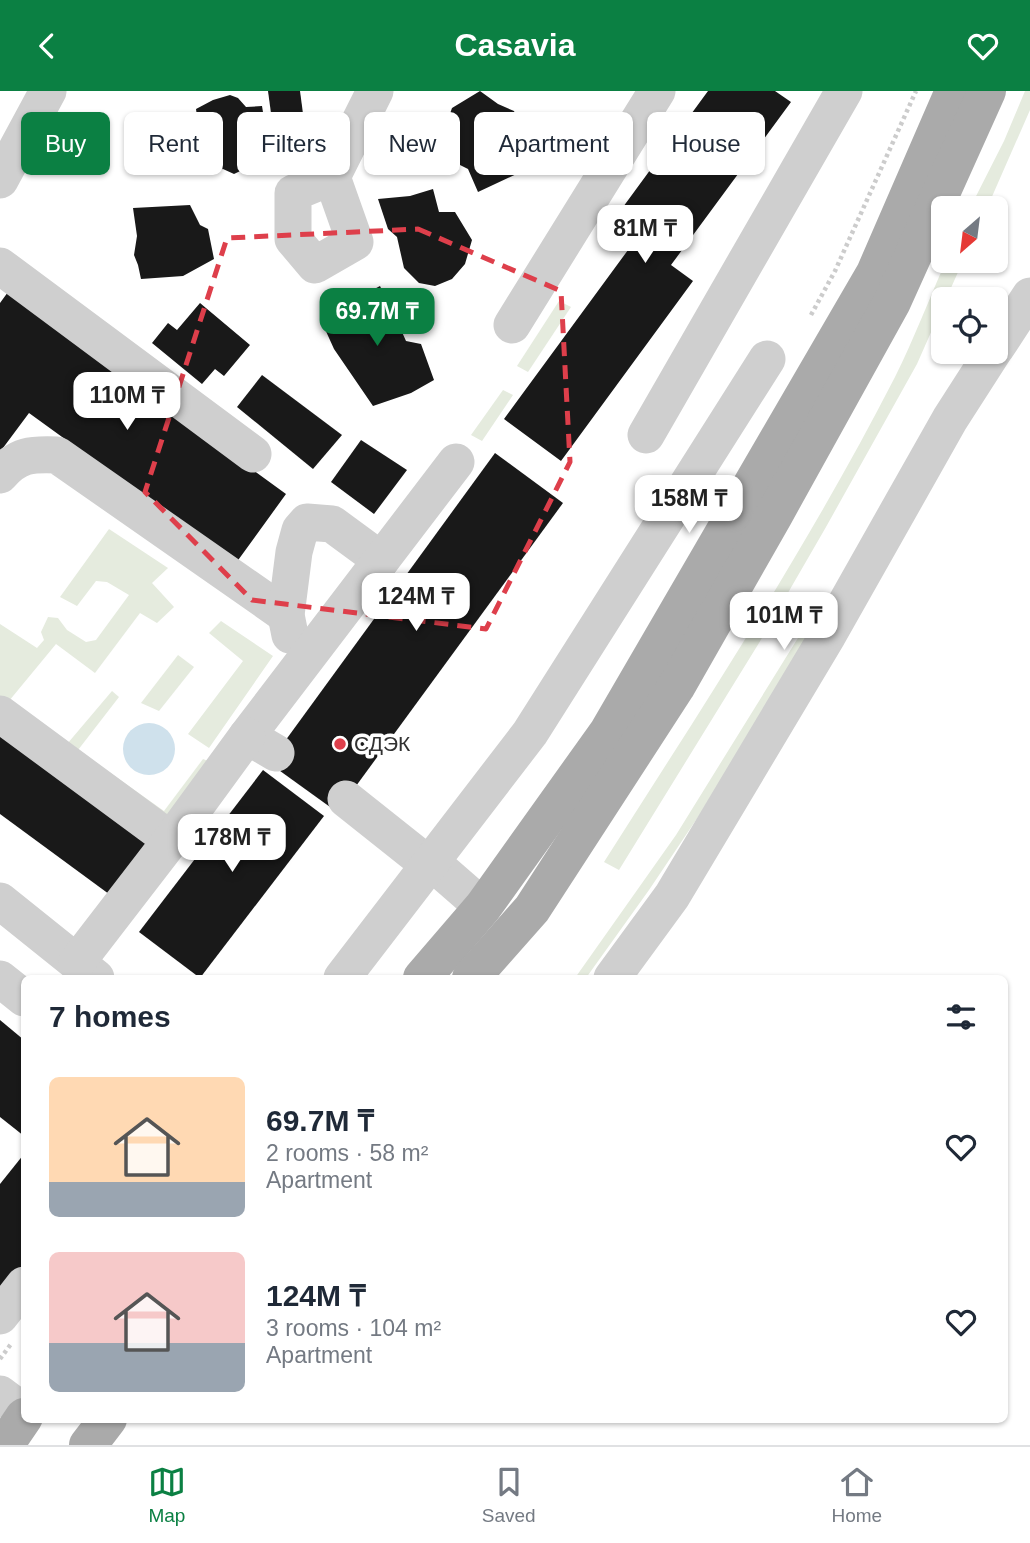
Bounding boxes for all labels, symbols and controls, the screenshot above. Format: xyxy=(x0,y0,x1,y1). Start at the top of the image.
icon: back xyxy=(28,27,66,65)
text: Casavia xyxy=(455,27,575,63)
icon: heart xyxy=(964,27,1002,65)
chip: Buy xyxy=(21,112,110,175)
chip: Rent xyxy=(124,112,223,175)
chip: Filters xyxy=(237,112,350,175)
chip: New xyxy=(364,112,460,175)
chip: Apartment xyxy=(474,112,633,175)
chip: House xyxy=(647,112,765,175)
north arrow xyxy=(931,196,1008,273)
map controls xyxy=(931,196,1008,364)
pin: 81M ₸ xyxy=(596,205,694,265)
text: 81M ₸ xyxy=(613,215,677,241)
button: locate xyxy=(931,287,1008,364)
pin: 69.7M ₸ xyxy=(312,289,442,348)
text: 69.7M ₸ xyxy=(336,298,418,324)
pin: 110M ₸ xyxy=(70,373,184,432)
text: 110M ₸ xyxy=(89,382,165,408)
pin: 158M ₸ xyxy=(632,475,746,535)
text: 158M ₸ xyxy=(651,485,727,511)
pin: 124M ₸ xyxy=(359,573,473,633)
text: 124M ₸ xyxy=(378,583,454,609)
pin: 101M ₸ xyxy=(727,593,841,652)
text: 101M ₸ xyxy=(746,602,822,628)
place label: СДЭК xyxy=(354,732,411,755)
marker: СДЭК xyxy=(332,736,348,752)
pin: 178M ₸ xyxy=(175,815,289,874)
text: 178M ₸ xyxy=(194,824,270,850)
icon: filters xyxy=(942,998,980,1036)
text: 7 homes xyxy=(49,1000,171,1033)
text: 69.7M ₸ xyxy=(266,1104,374,1137)
icon: home xyxy=(105,1105,189,1189)
icon: heart xyxy=(942,1128,980,1166)
text: 2 rooms · 58 m² xyxy=(266,1140,428,1166)
text: Apartment xyxy=(266,1167,372,1193)
text: 124M ₸ xyxy=(266,1279,366,1312)
icon: home xyxy=(105,1280,189,1364)
icon: heart xyxy=(942,1303,980,1341)
text: 3 rooms · 104 m² xyxy=(266,1315,441,1341)
text: Apartment xyxy=(266,1342,372,1368)
tab: Map xyxy=(148,1463,186,1527)
tab: Saved xyxy=(482,1463,536,1527)
tab: Home xyxy=(831,1463,882,1527)

